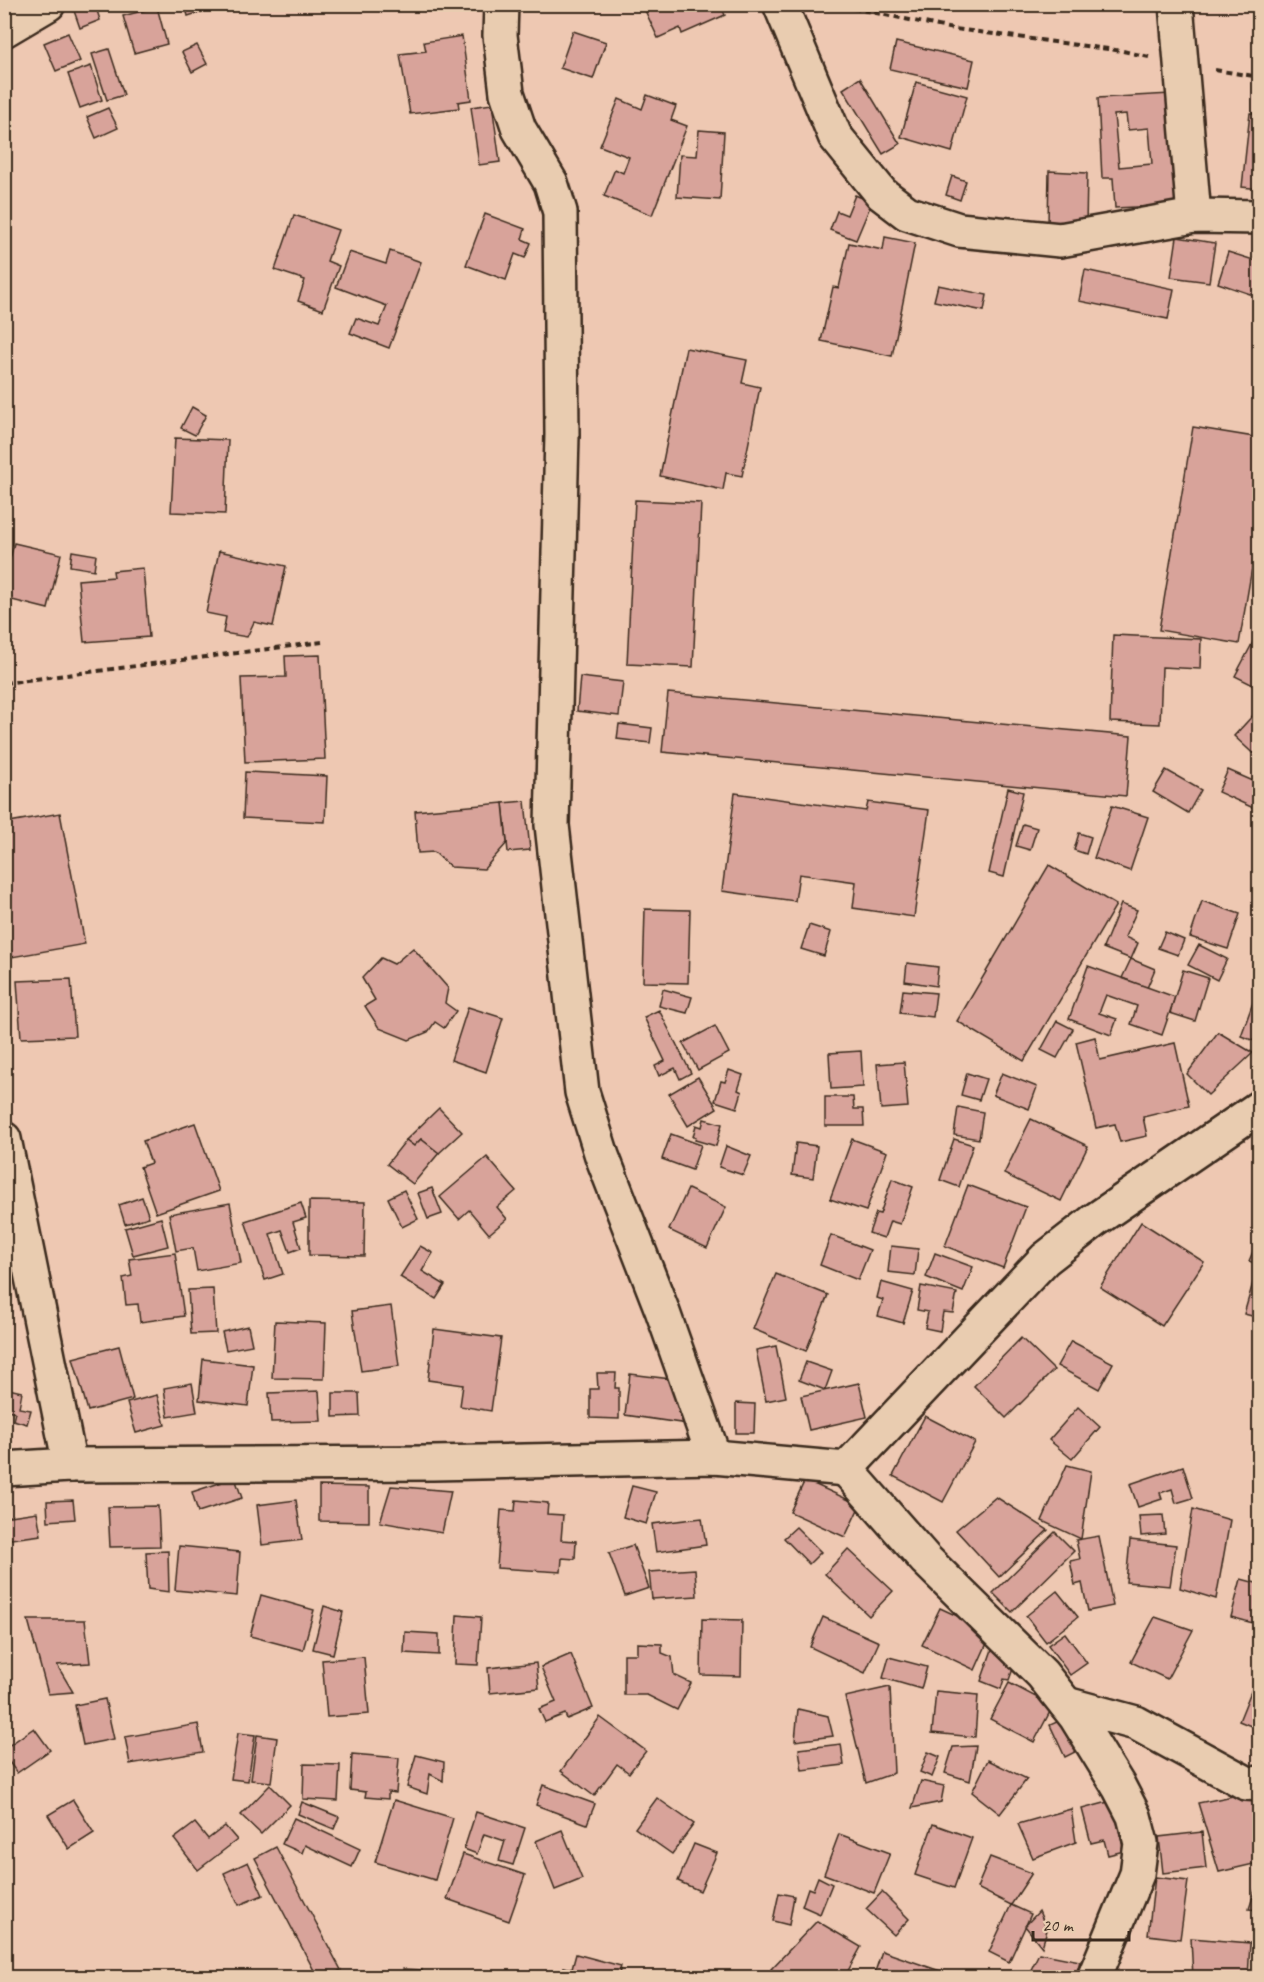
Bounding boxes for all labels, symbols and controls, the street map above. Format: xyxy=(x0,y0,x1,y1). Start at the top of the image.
scale bar xyxy=(1033,1904,1129,1942)
text: 20 m xyxy=(1042,1914,1075,1936)

